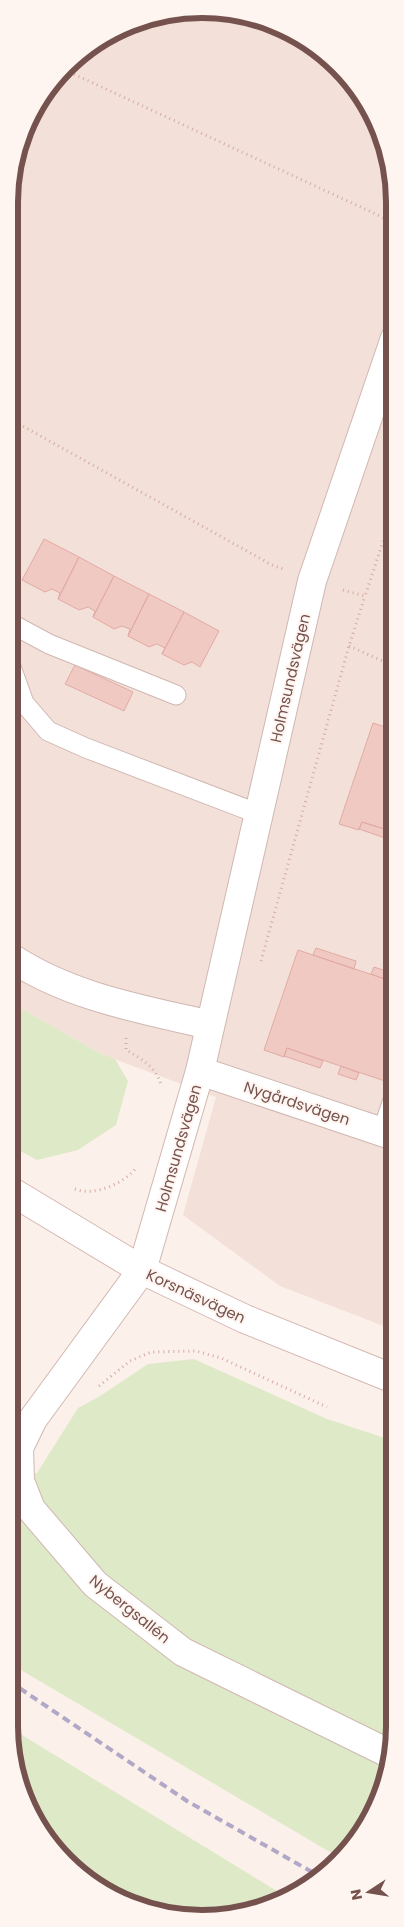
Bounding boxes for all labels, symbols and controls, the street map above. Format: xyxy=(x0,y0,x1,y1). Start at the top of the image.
street label: Holmsundsvägen xyxy=(265,611,315,745)
street label: Nygårdsvägen xyxy=(241,1076,353,1130)
street label: Holmsundsvägen xyxy=(150,1082,206,1214)
street label: Korsnäsvägen xyxy=(143,1264,249,1328)
street label: Nybergsallén xyxy=(85,1570,175,1648)
north arrow xyxy=(344,1867,394,1917)
text: N xyxy=(345,1887,367,1902)

